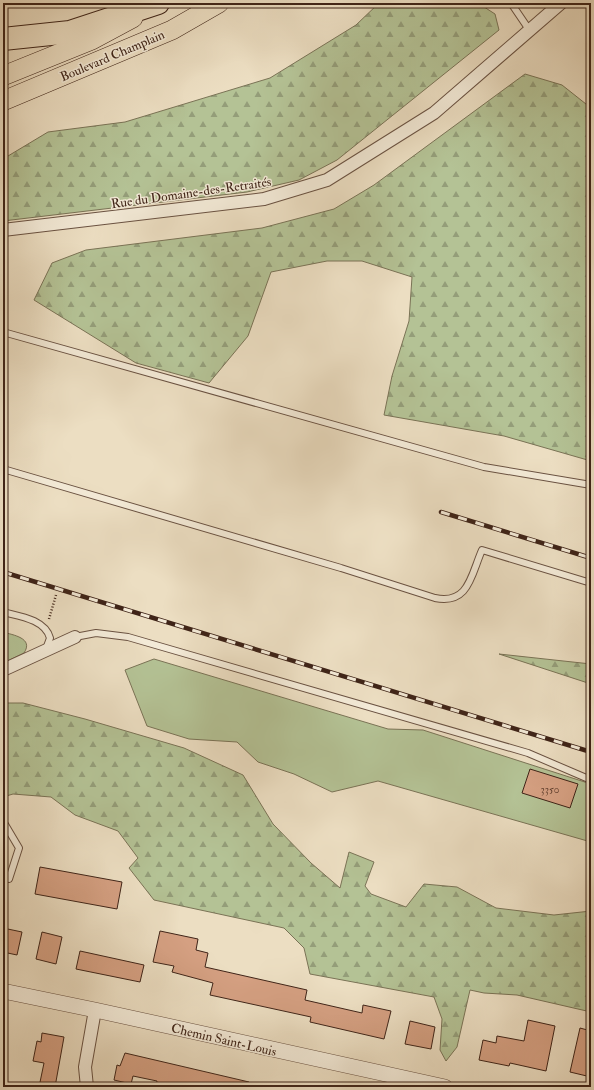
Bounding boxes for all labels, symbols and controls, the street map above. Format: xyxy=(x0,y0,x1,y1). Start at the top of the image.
street label: Boulevard Champlain xyxy=(58,27,168,86)
street label: Rue du Domaine-des-Retraités xyxy=(110,174,273,212)
house number: 3350 xyxy=(541,783,560,796)
street label: Chemin Saint-Louis xyxy=(170,1020,278,1060)

